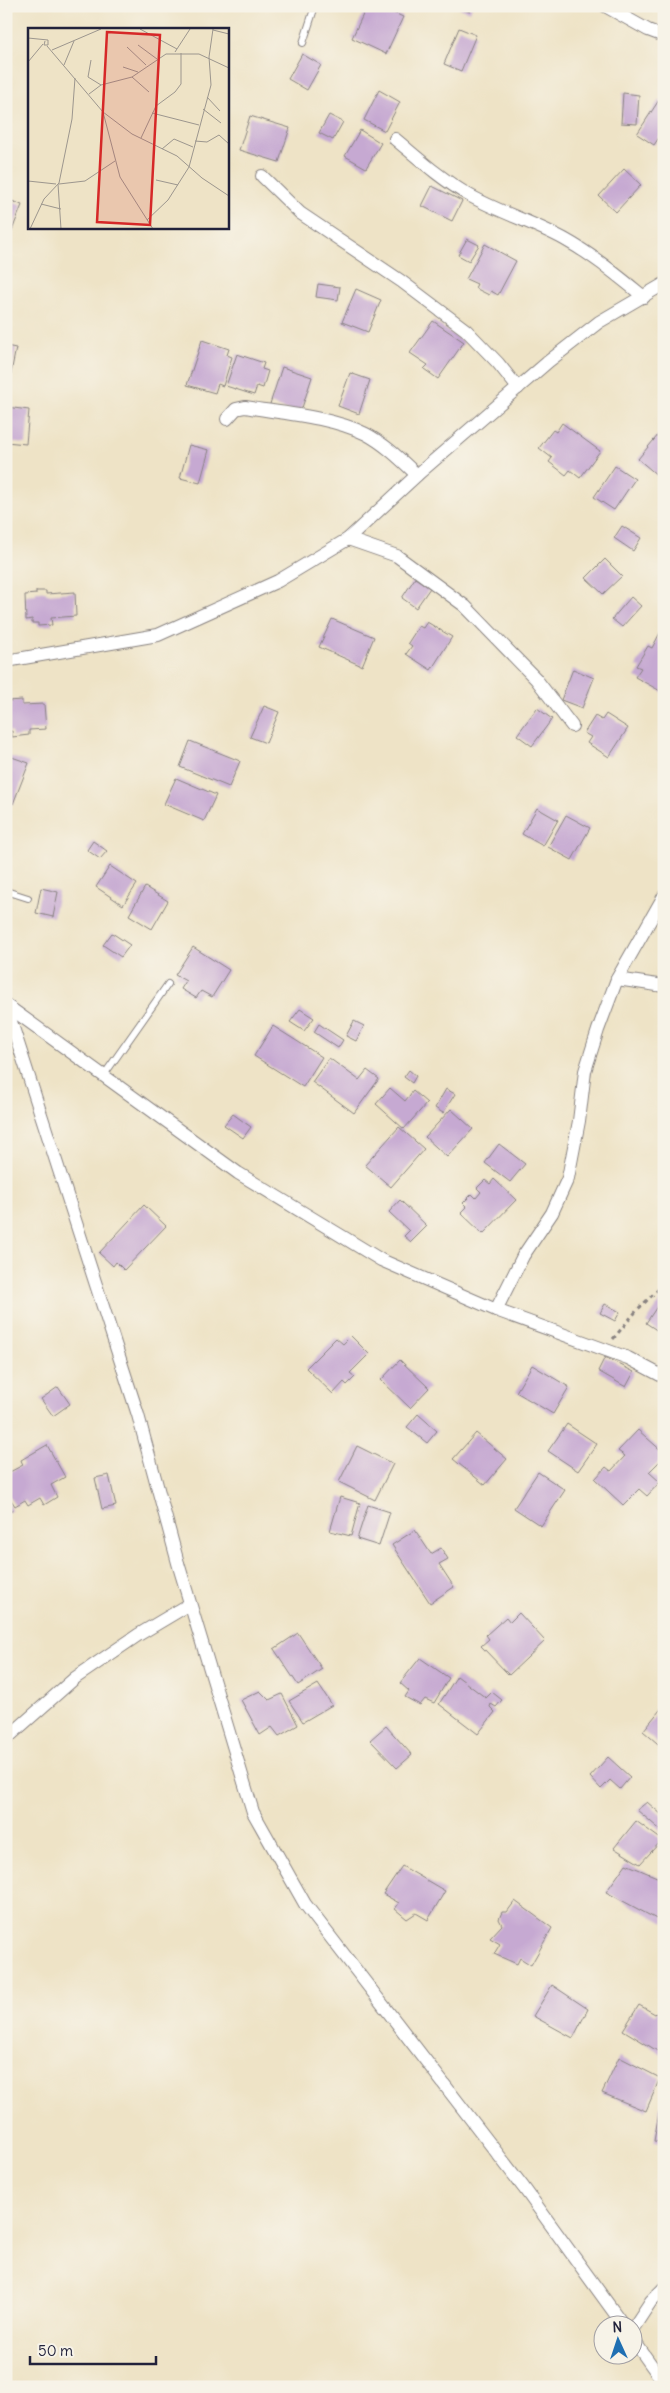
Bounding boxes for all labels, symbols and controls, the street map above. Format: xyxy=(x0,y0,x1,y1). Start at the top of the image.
inset map xyxy=(28,28,229,229)
north arrow xyxy=(592,2316,642,2366)
text: N xyxy=(612,2318,623,2336)
scale bar xyxy=(30,2333,156,2365)
text: 50 m xyxy=(38,2341,73,2360)

